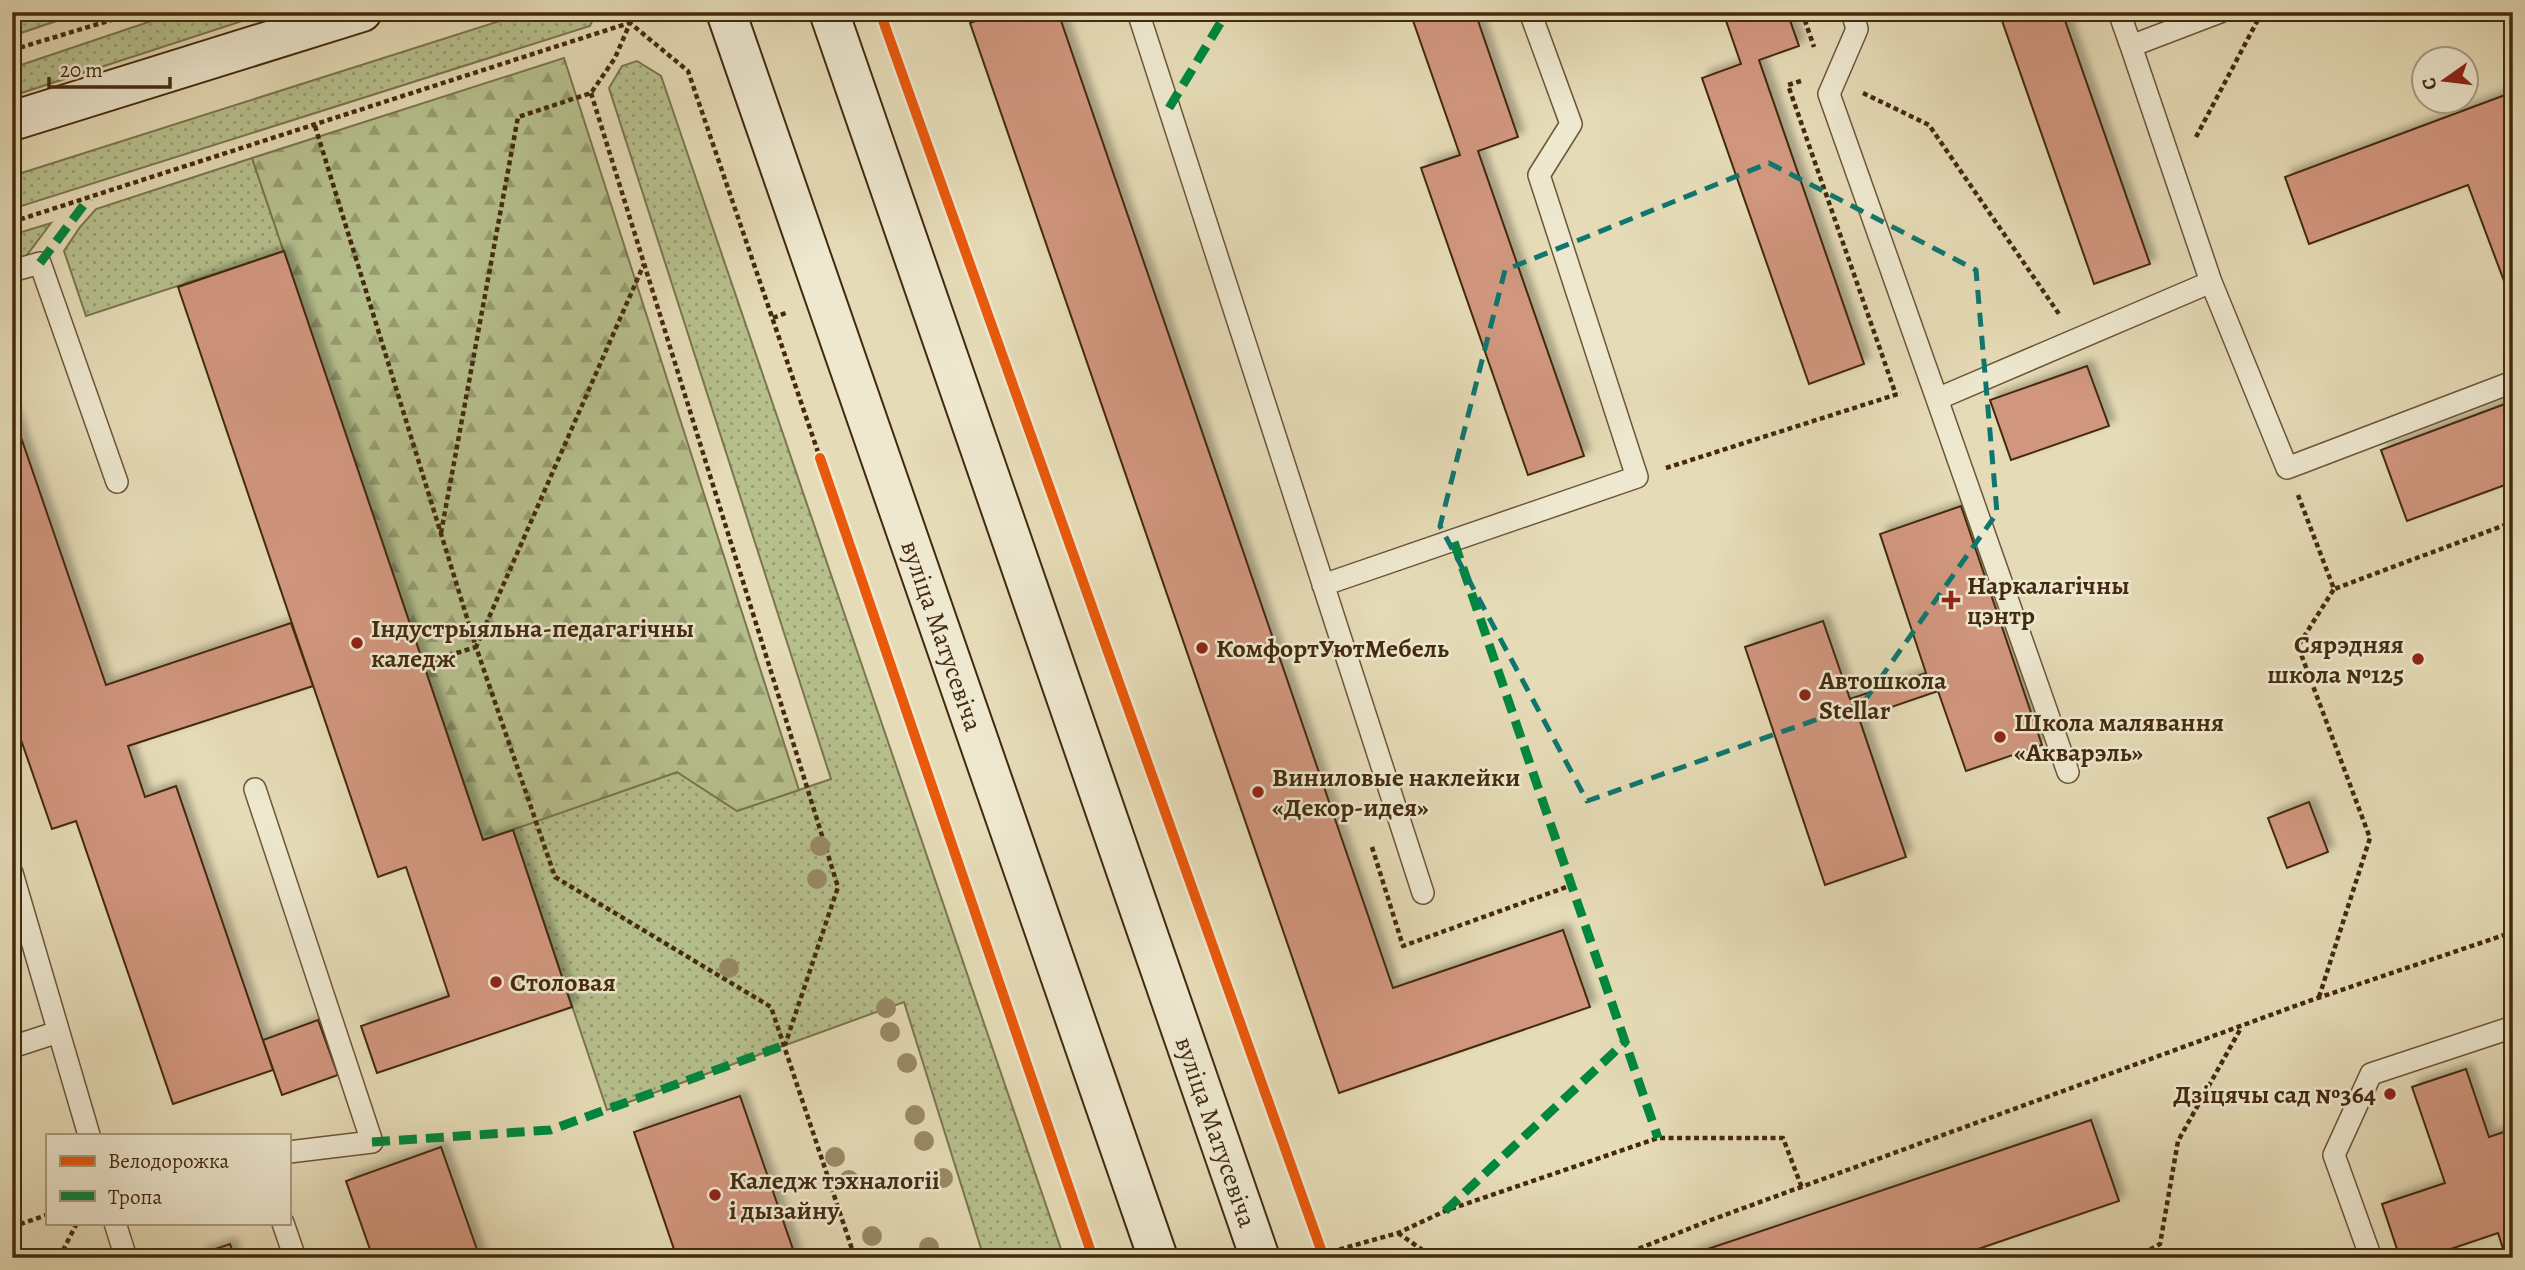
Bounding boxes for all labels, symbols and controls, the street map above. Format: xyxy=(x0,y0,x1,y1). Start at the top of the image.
scale bar xyxy=(49,46,170,90)
north arrow xyxy=(2410,46,2480,116)
text: 20 m xyxy=(60,56,103,84)
text: С xyxy=(2415,75,2444,93)
street label: вуліца Матусевіча xyxy=(892,536,991,736)
place label: Наркалагічны цэнтр xyxy=(1967,568,2130,633)
marker: Наркалагічны цэнтр xyxy=(1941,590,1961,610)
place label: Індустрыяльна-педагагічны каледж xyxy=(371,611,694,676)
place label: Сярэдняя школа №125 xyxy=(2267,627,2404,692)
place label: КомфортУютМебель xyxy=(1216,631,1449,666)
marker: Індустрыяльна-педагагічны каледж xyxy=(349,635,365,651)
marker: КомфортУютМебель xyxy=(1194,640,1210,656)
marker: Сярэдняя школа №125 xyxy=(2410,651,2426,667)
place label: Автошкола Stellar xyxy=(1818,663,1947,728)
marker: Автошкола Stellar xyxy=(1797,687,1813,703)
place label: Школа малявання «Акварэль» xyxy=(2014,705,2224,770)
marker: Школа малявання «Акварэль» xyxy=(1992,729,2008,745)
place label: Виниловые наклейки «Декор-идея» xyxy=(1272,760,1521,825)
marker: Виниловые наклейки «Декор-идея» xyxy=(1250,784,1266,800)
place label: Столовая xyxy=(510,965,616,1000)
marker: Столовая xyxy=(488,974,504,990)
street label: вуліца Матусевіча xyxy=(1167,1032,1265,1232)
place label: Дзіцячы сад №364 xyxy=(2173,1077,2376,1112)
marker: Дзіцячы сад №364 xyxy=(2382,1086,2398,1102)
legend xyxy=(46,1134,290,1224)
text: Велодорожка xyxy=(108,1147,229,1175)
place label: Каледж тэхналогіі і дызайну xyxy=(729,1163,940,1228)
text: Тропа xyxy=(108,1183,162,1211)
marker: Каледж тэхналогіі і дызайну xyxy=(707,1187,723,1203)

